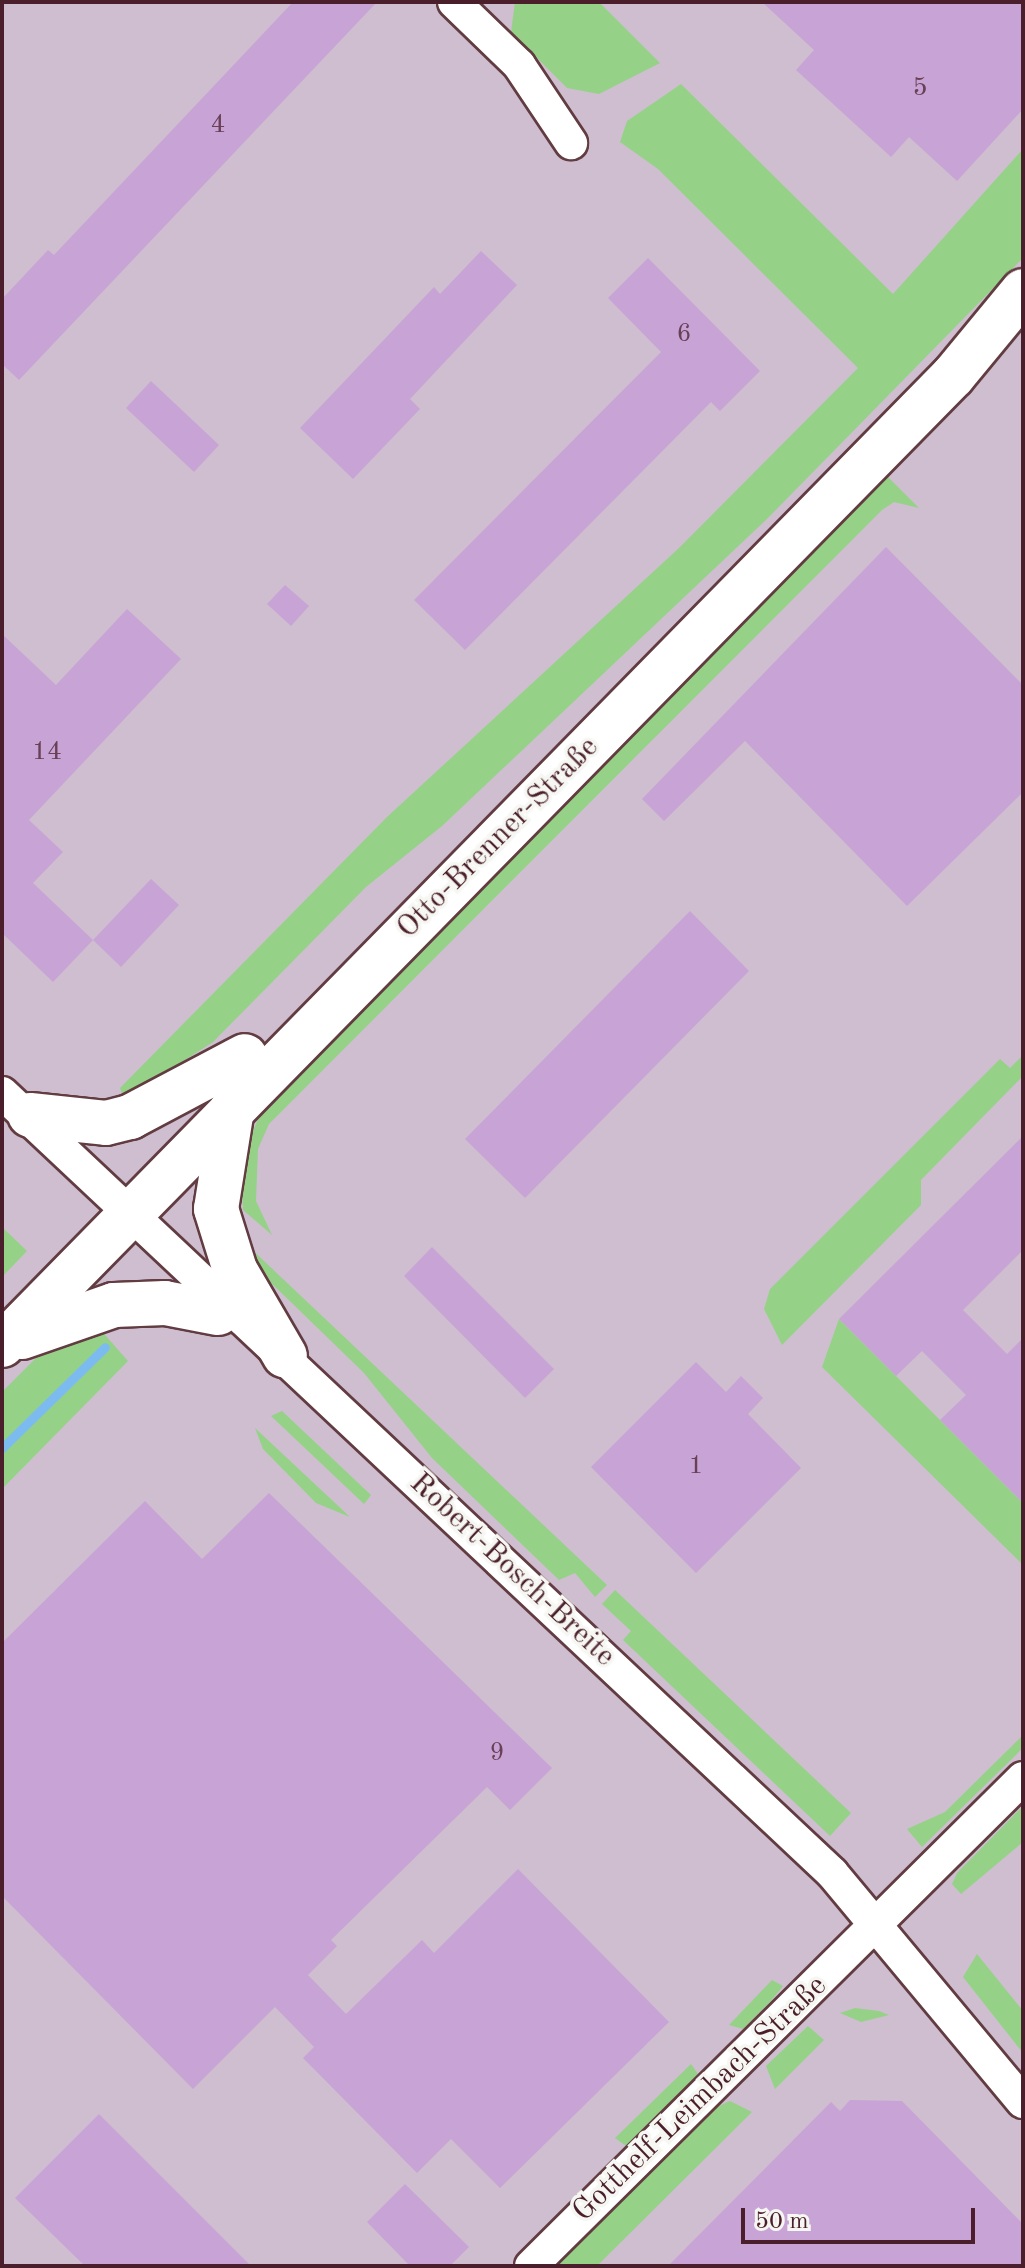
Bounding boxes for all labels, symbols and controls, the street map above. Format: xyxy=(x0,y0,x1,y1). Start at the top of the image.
house number: 5 xyxy=(912,73,928,105)
house number: 4 xyxy=(210,110,226,142)
house number: 6 xyxy=(676,319,692,351)
street label: Otto-Brenner-Straße xyxy=(390,730,606,946)
house number: 14 xyxy=(32,737,62,769)
house number: 1 xyxy=(688,1451,704,1483)
street label: Robert-Bosch-Breite xyxy=(402,1466,622,1674)
house number: 9 xyxy=(489,1738,505,1770)
street label: Gotthelf-Leimbach-Straße xyxy=(566,1968,834,2230)
scale bar xyxy=(745,2192,979,2242)
text: 50 m xyxy=(755,2210,809,2234)

